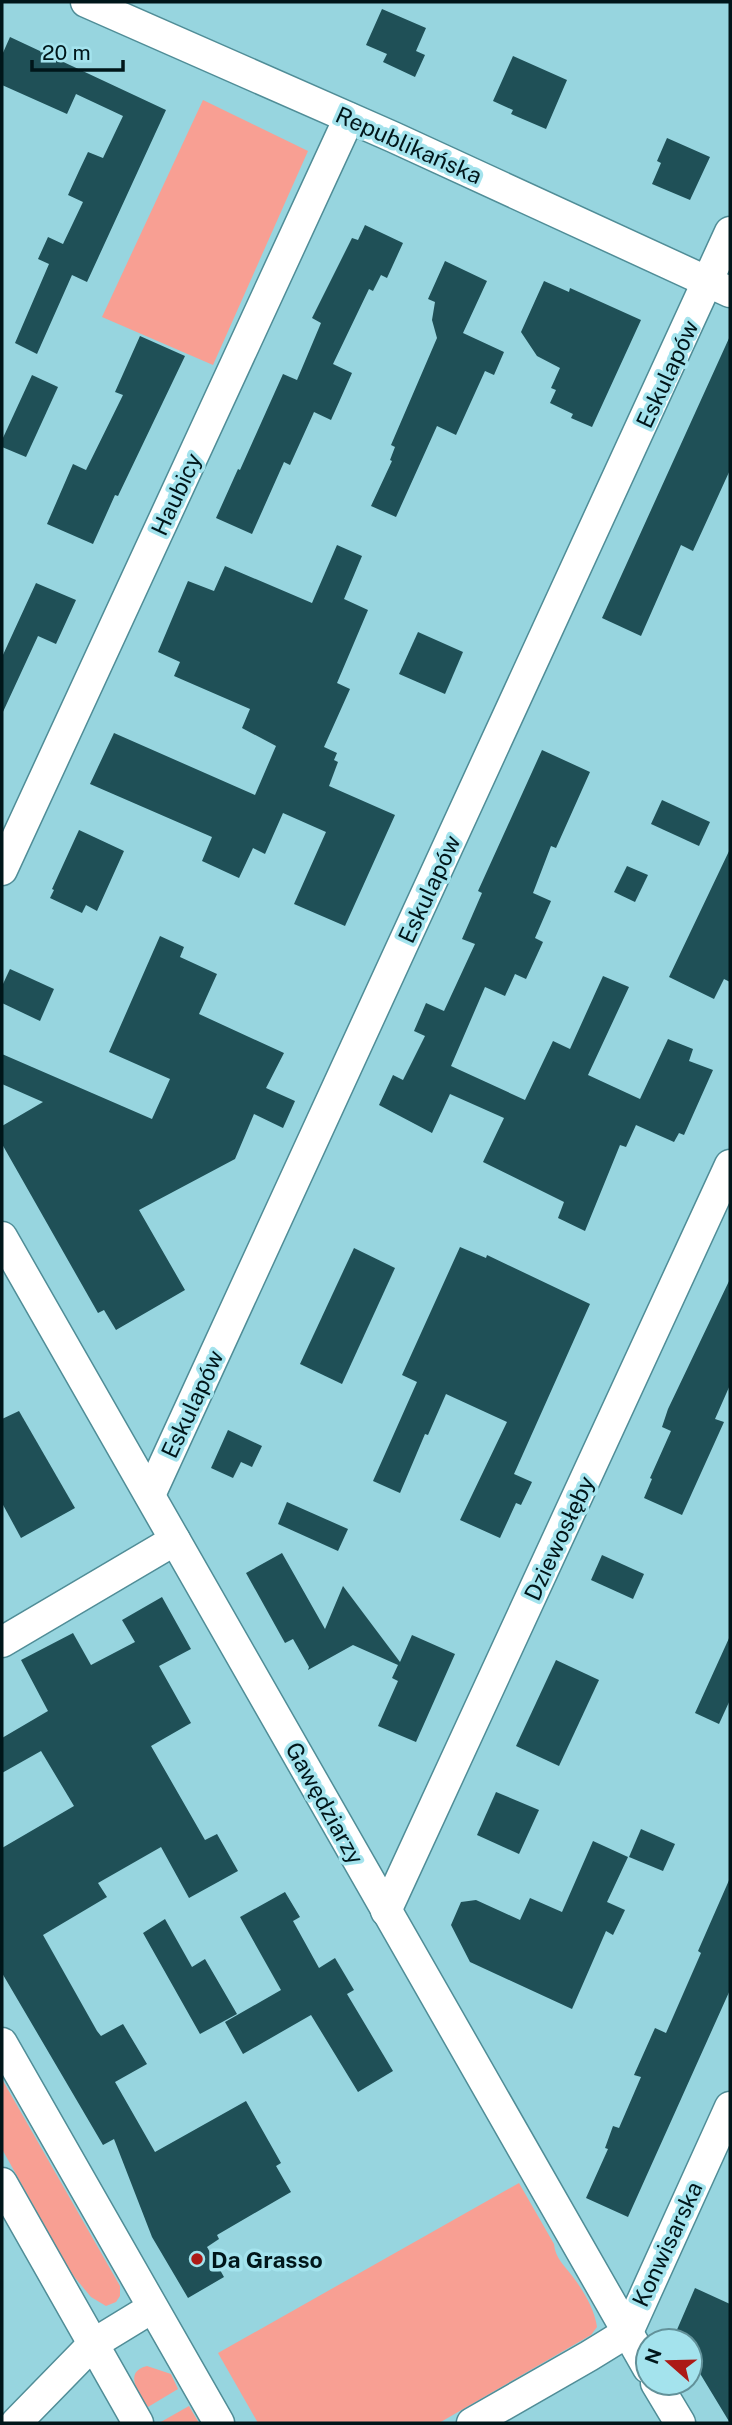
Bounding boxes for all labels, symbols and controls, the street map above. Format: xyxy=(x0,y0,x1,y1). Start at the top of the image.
scale bar xyxy=(32,28,122,72)
text: 20 m xyxy=(42,40,91,65)
street label: Republikańska xyxy=(332,101,486,189)
street label: Eskulapów xyxy=(630,316,704,432)
street label: Haubicy xyxy=(145,448,207,540)
street label: Eskulapów xyxy=(392,831,466,947)
street label: Eskulapów xyxy=(155,1346,229,1462)
street label: Dziewosłęby xyxy=(518,1471,600,1605)
street label: Gawędziarzy xyxy=(280,1737,370,1869)
street label: Konwisarska xyxy=(626,2177,708,2311)
place label: Da Grasso xyxy=(211,2246,323,2273)
marker: Da Grasso xyxy=(189,2251,205,2267)
north arrow xyxy=(634,2327,704,2397)
text: N xyxy=(640,2345,666,2367)

